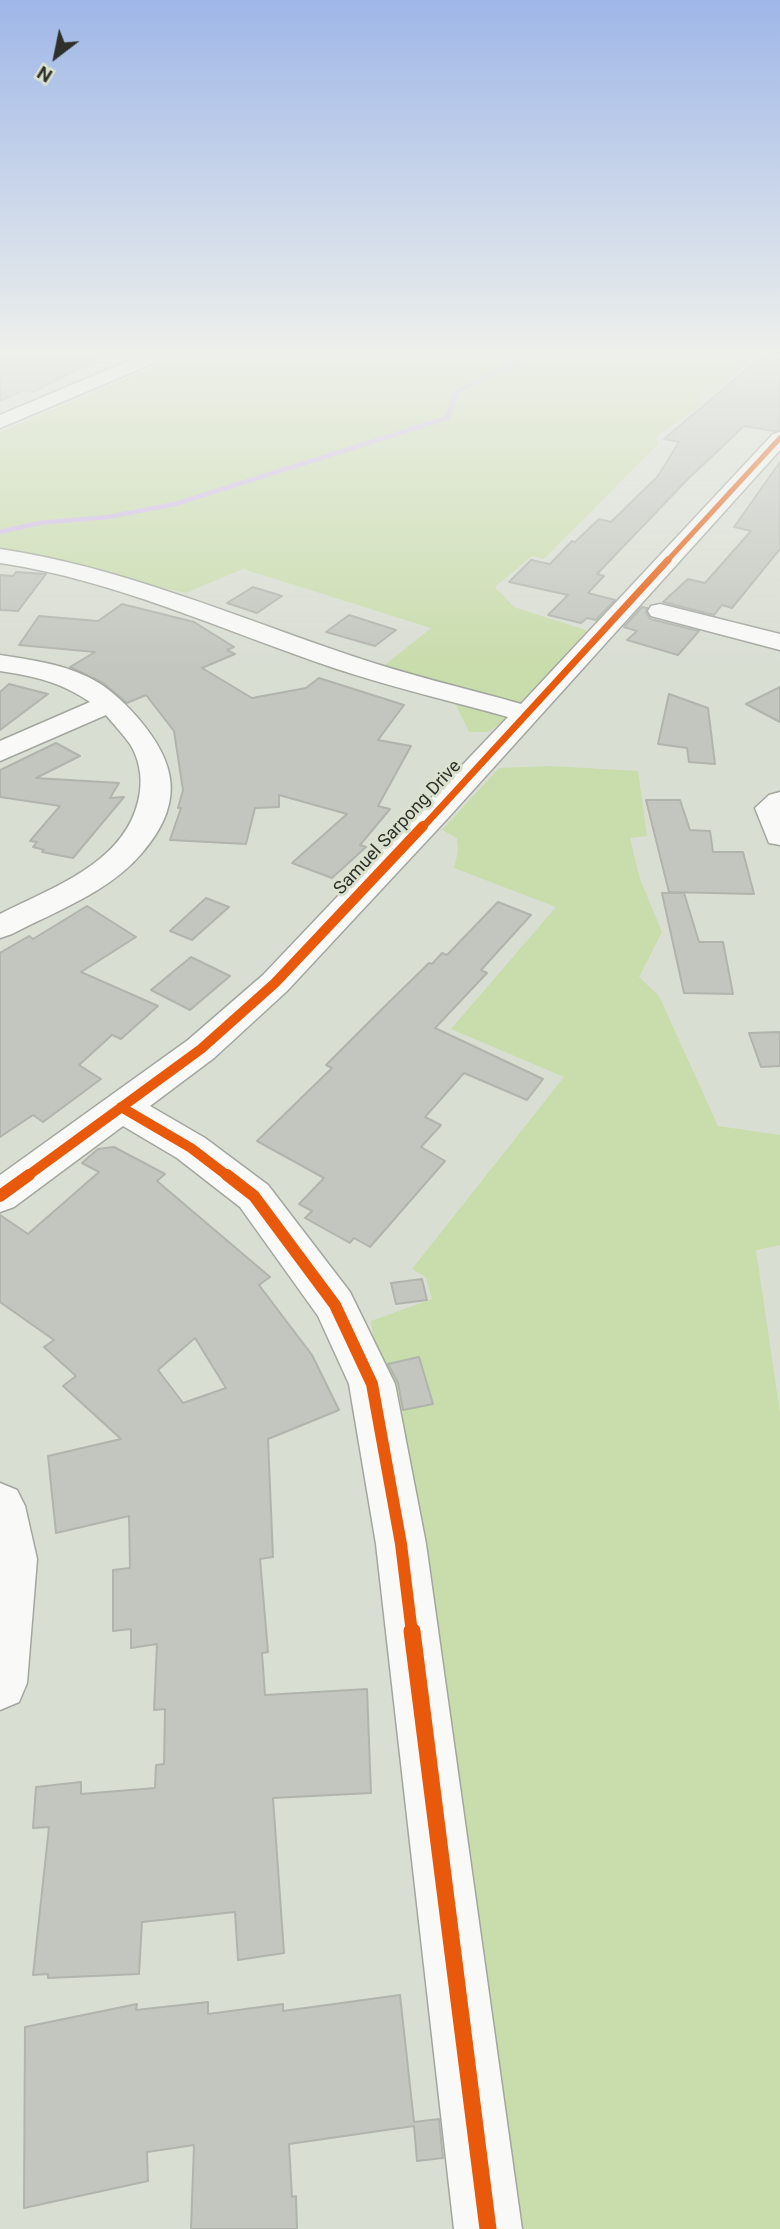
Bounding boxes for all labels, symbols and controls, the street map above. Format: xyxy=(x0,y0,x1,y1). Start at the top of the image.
north arrow xyxy=(21,21,91,91)
text: N xyxy=(33,61,56,88)
street label: Samuel Sarpong Drive xyxy=(330,756,466,900)

